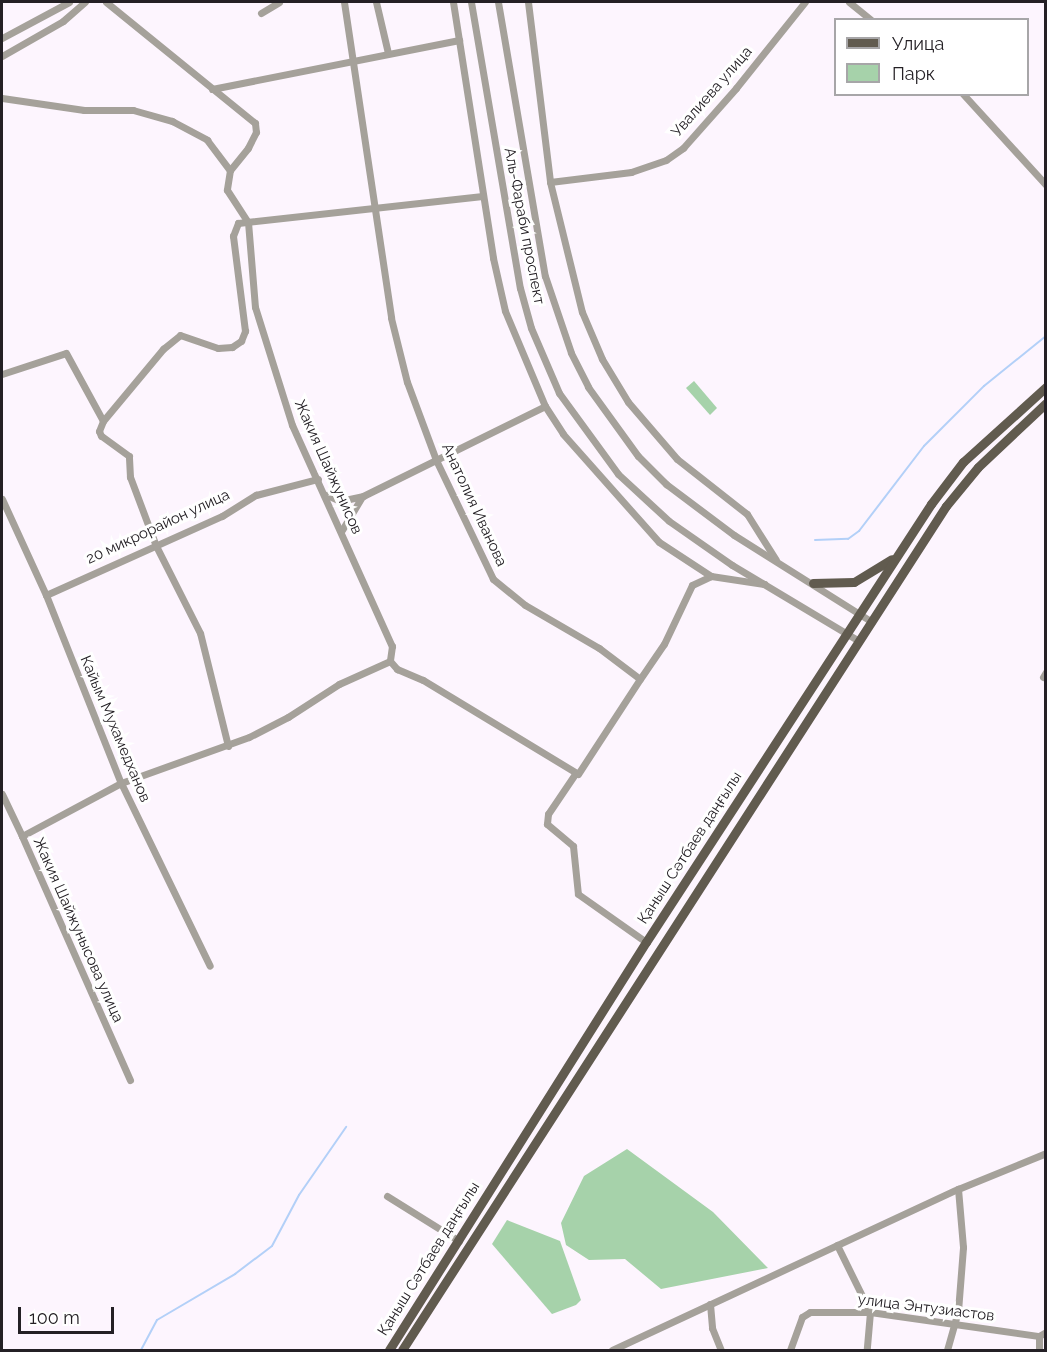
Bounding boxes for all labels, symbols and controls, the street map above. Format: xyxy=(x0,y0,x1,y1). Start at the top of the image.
legend xyxy=(834,18,1029,96)
text: Улица xyxy=(892,33,944,54)
street label: Увалиева улица xyxy=(668,43,756,141)
text: Парк xyxy=(892,63,935,84)
street label: Аль-Фараби проспект xyxy=(500,146,548,306)
street label: Жакия Шайжунисов xyxy=(290,397,366,537)
street label: Анатолия Иванова xyxy=(438,441,510,569)
street label: 20 микрорайон улица xyxy=(83,486,233,568)
street label: Кайым Мухамедханов xyxy=(76,653,154,805)
street label: Қаныш Сәтбаев даңғылы xyxy=(634,768,746,928)
street label: Жакия Шайжунысова улица xyxy=(29,835,127,1025)
street label: Қаныш Сәтбаев даңғылы xyxy=(374,1179,484,1339)
street label: улица Энтузиастов xyxy=(857,1291,995,1325)
scale bar xyxy=(21,1295,117,1333)
text: 100 m xyxy=(29,1307,80,1328)

